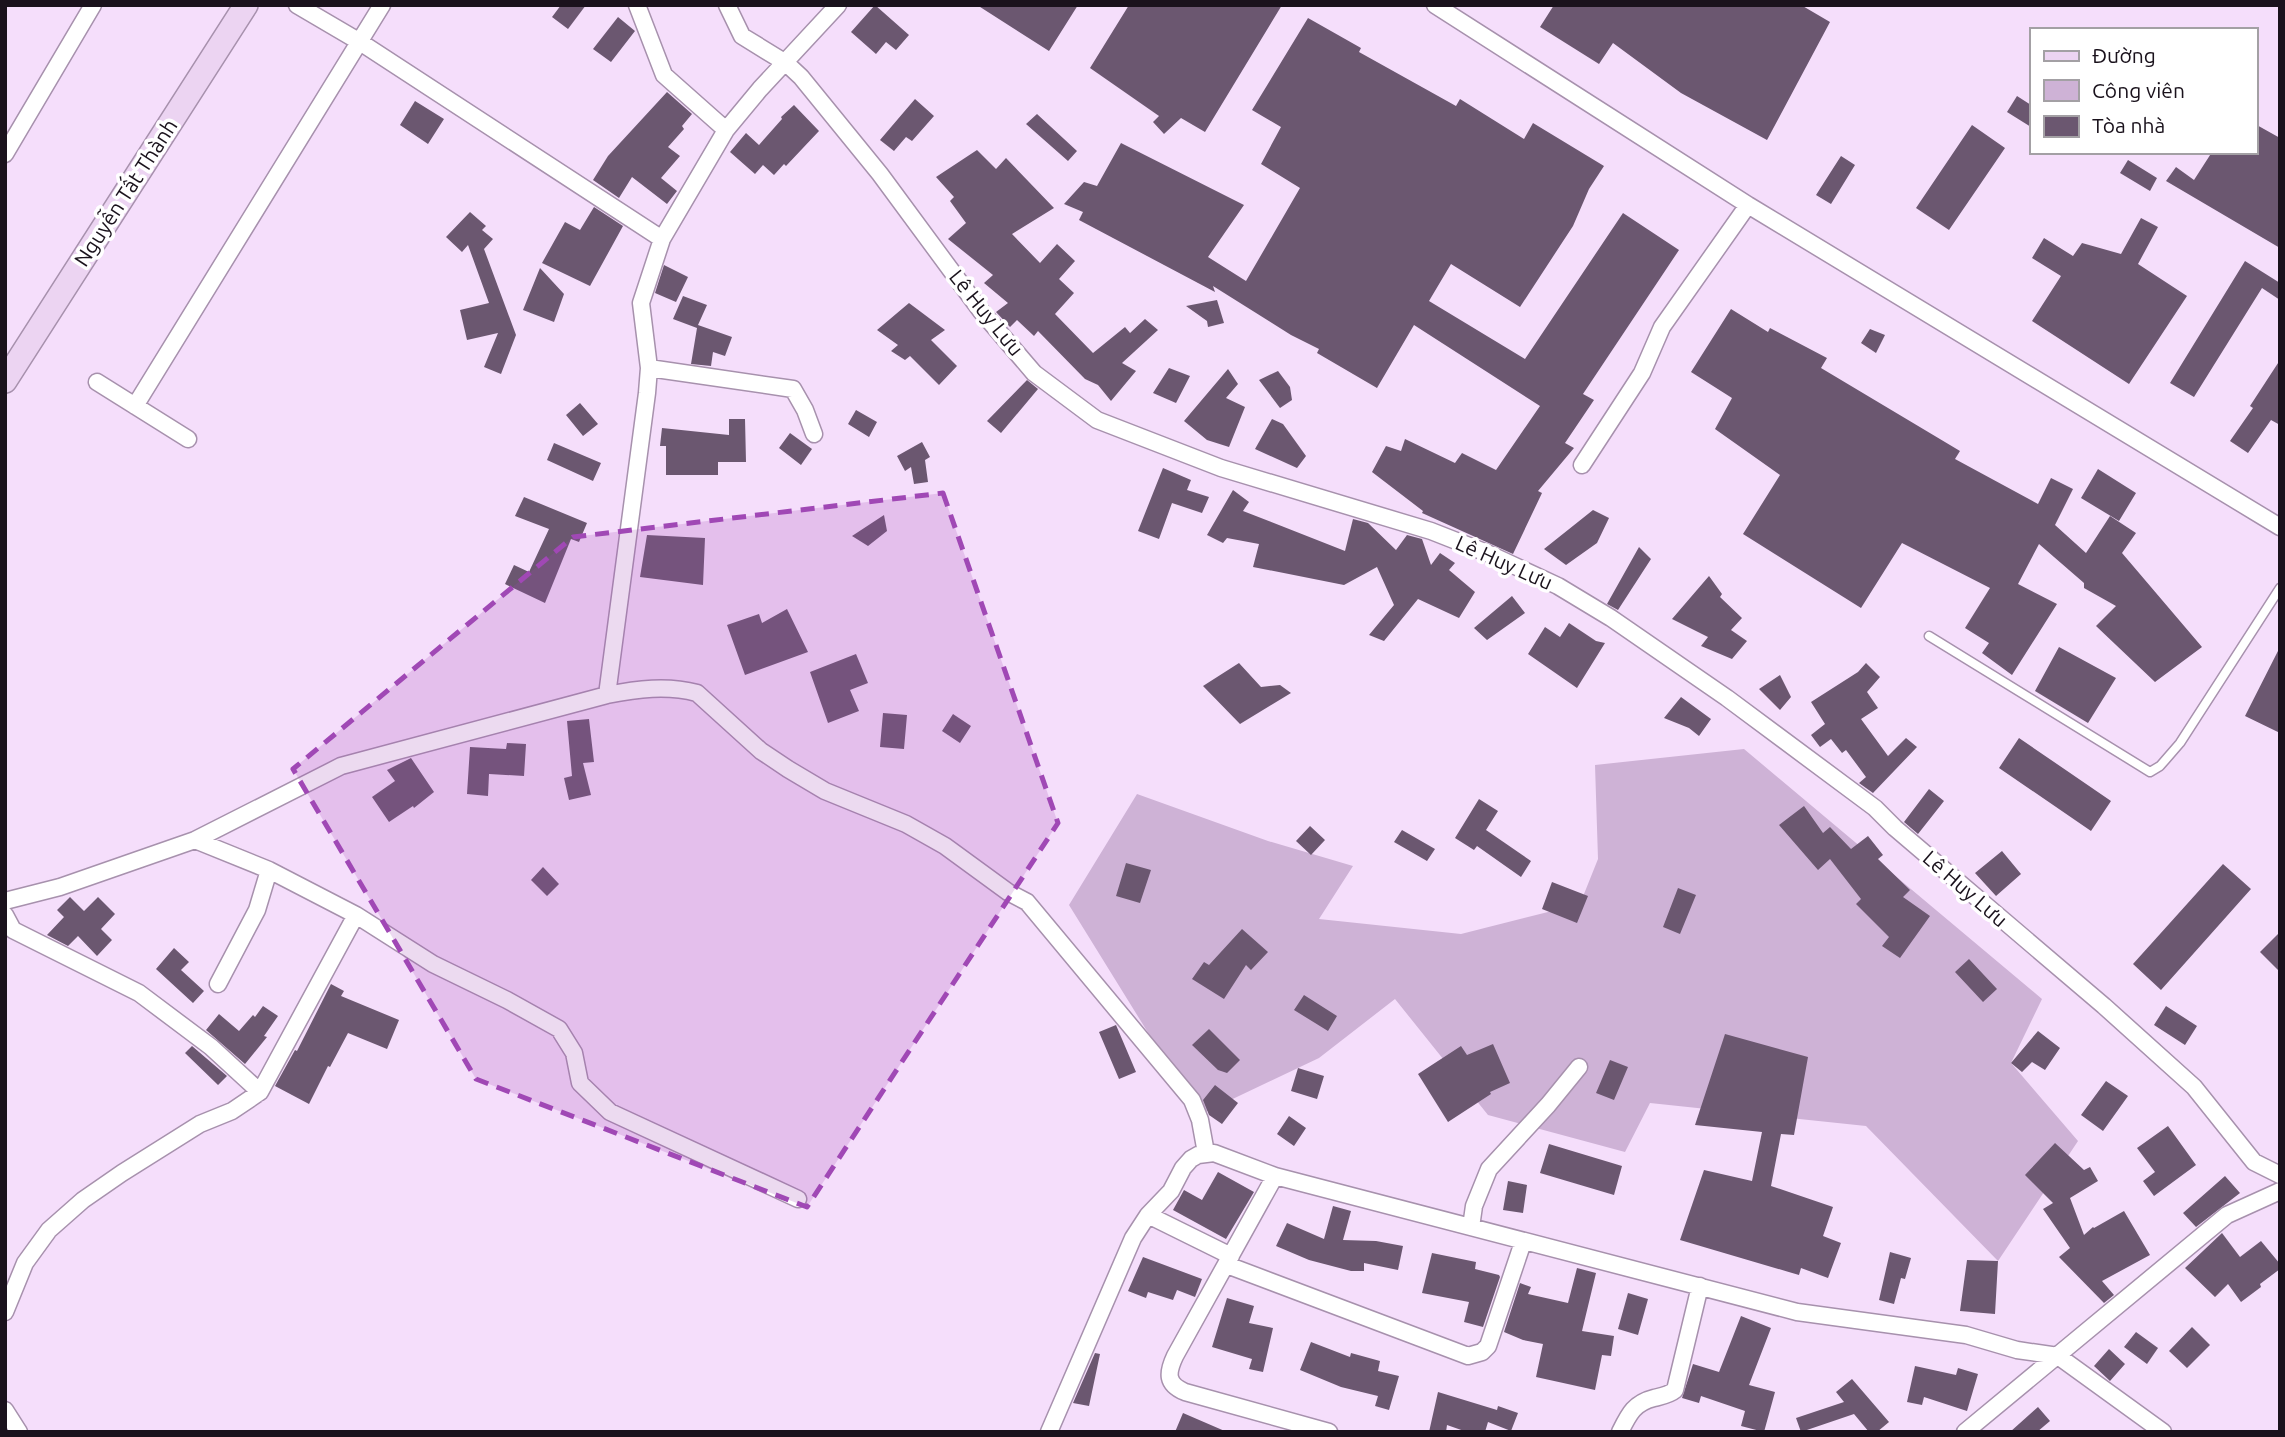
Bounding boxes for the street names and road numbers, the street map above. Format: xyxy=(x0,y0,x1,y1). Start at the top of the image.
street label: Nguyễn Tất Thành xyxy=(67,113,182,271)
street label: Lê Huy Lưu xyxy=(945,265,1029,360)
street label: Lê Huy Lưu xyxy=(1452,530,1557,594)
street label: Lê Huy Lưu xyxy=(1919,845,2013,931)

